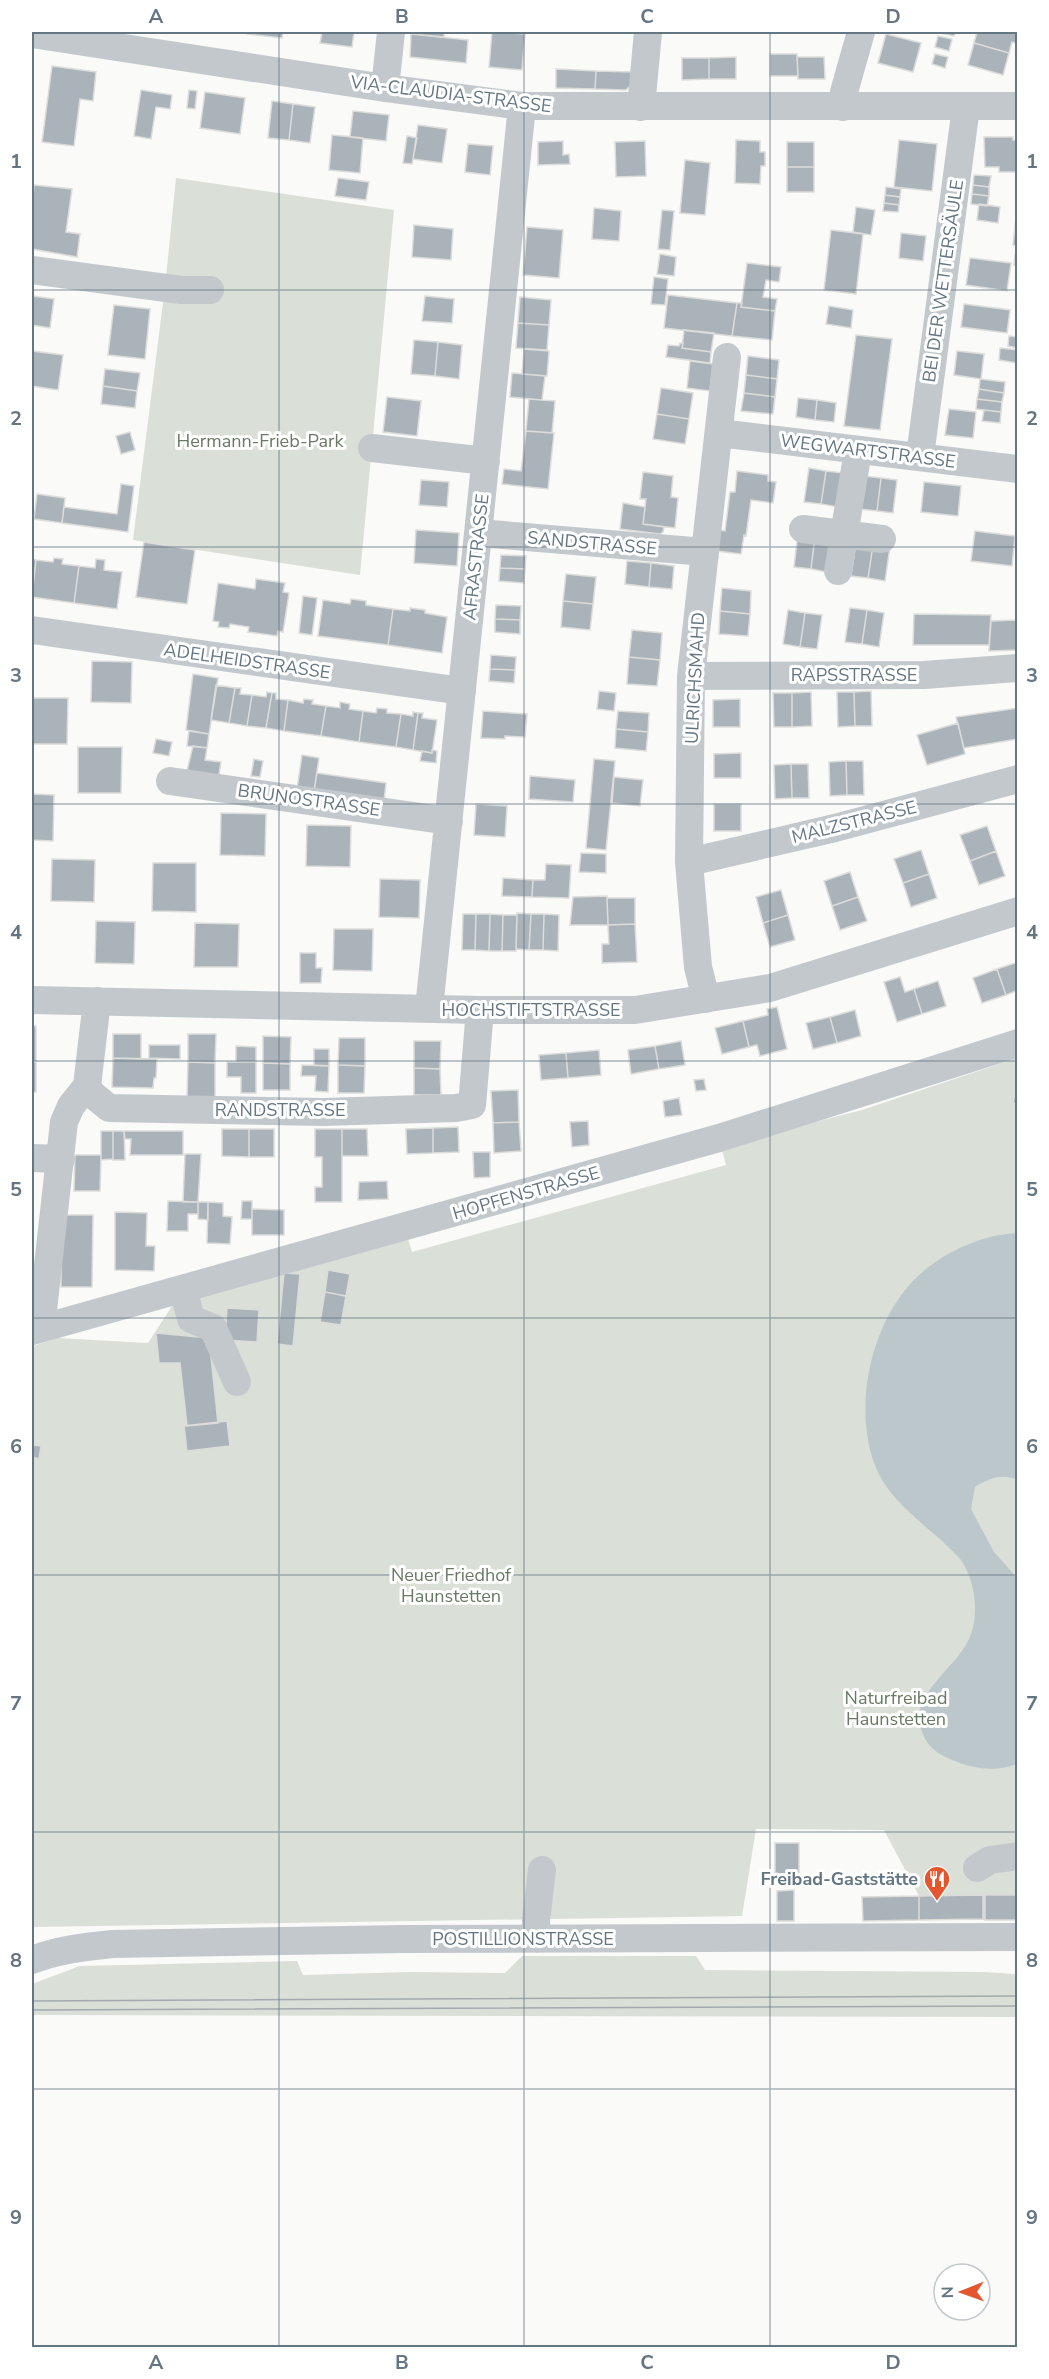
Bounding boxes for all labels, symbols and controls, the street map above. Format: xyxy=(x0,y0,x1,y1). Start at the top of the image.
text: A xyxy=(149,3,164,30)
text: B xyxy=(395,3,409,30)
text: C xyxy=(640,3,654,30)
text: D xyxy=(885,3,901,30)
street label: VIA-CLAUDIA-STRASSE xyxy=(348,70,553,118)
text: 1 xyxy=(10,148,22,175)
text: 1 xyxy=(1026,148,1038,175)
street label: BEI DER WETTERSÄULE xyxy=(917,178,969,384)
text: 2 xyxy=(10,405,22,432)
text: 2 xyxy=(1026,405,1038,432)
street label: WEGWARTSTRASSE xyxy=(779,428,957,474)
park label: Hermann-Frieb-Park xyxy=(177,429,344,453)
street label: AFRASTRASSE xyxy=(457,493,495,621)
street label: SANDSTRASSE xyxy=(526,525,658,561)
street label: ULRICHSMAHD xyxy=(680,611,710,745)
street label: ADELHEIDSTRASSE xyxy=(162,637,332,685)
text: 3 xyxy=(10,662,22,689)
text: 3 xyxy=(1026,662,1038,689)
street label: RAPSSTRASSE xyxy=(791,663,917,687)
street label: BRUNOSTRASSE xyxy=(236,778,382,822)
street label: MALZSTRASSE xyxy=(789,795,919,849)
text: 4 xyxy=(10,919,22,946)
text: 4 xyxy=(1026,919,1038,946)
street label: HOCHSTIFTSTRASSE xyxy=(442,998,620,1022)
street label: RANDSTRASSE xyxy=(215,1098,345,1122)
street label: HOPFENSTRASSE xyxy=(450,1161,602,1225)
text: 5 xyxy=(10,1176,22,1203)
text: 5 xyxy=(1026,1176,1038,1203)
text: 6 xyxy=(10,1433,22,1460)
text: 6 xyxy=(1026,1433,1038,1460)
park label: Neuer Friedhof Haunstetten xyxy=(391,1563,512,1608)
park label: Naturfreibad Haunstetten xyxy=(845,1686,947,1731)
text: 7 xyxy=(10,1690,22,1717)
text: 7 xyxy=(1026,1690,1038,1717)
restaurant icon: Freibad-Gaststätte xyxy=(922,1864,952,1902)
place label: Freibad-Gaststätte xyxy=(760,1867,918,1891)
street label: POSTILLIONSTRASSE xyxy=(432,1927,614,1951)
text: 8 xyxy=(10,1947,22,1974)
text: 8 xyxy=(1026,1947,1038,1974)
text: 9 xyxy=(10,2204,22,2231)
text: 9 xyxy=(1026,2204,1038,2231)
north arrow xyxy=(932,2262,992,2322)
text: N xyxy=(937,2286,959,2298)
text: A xyxy=(149,2349,164,2376)
text: B xyxy=(395,2349,409,2376)
text: C xyxy=(640,2349,654,2376)
text: D xyxy=(885,2349,901,2376)

